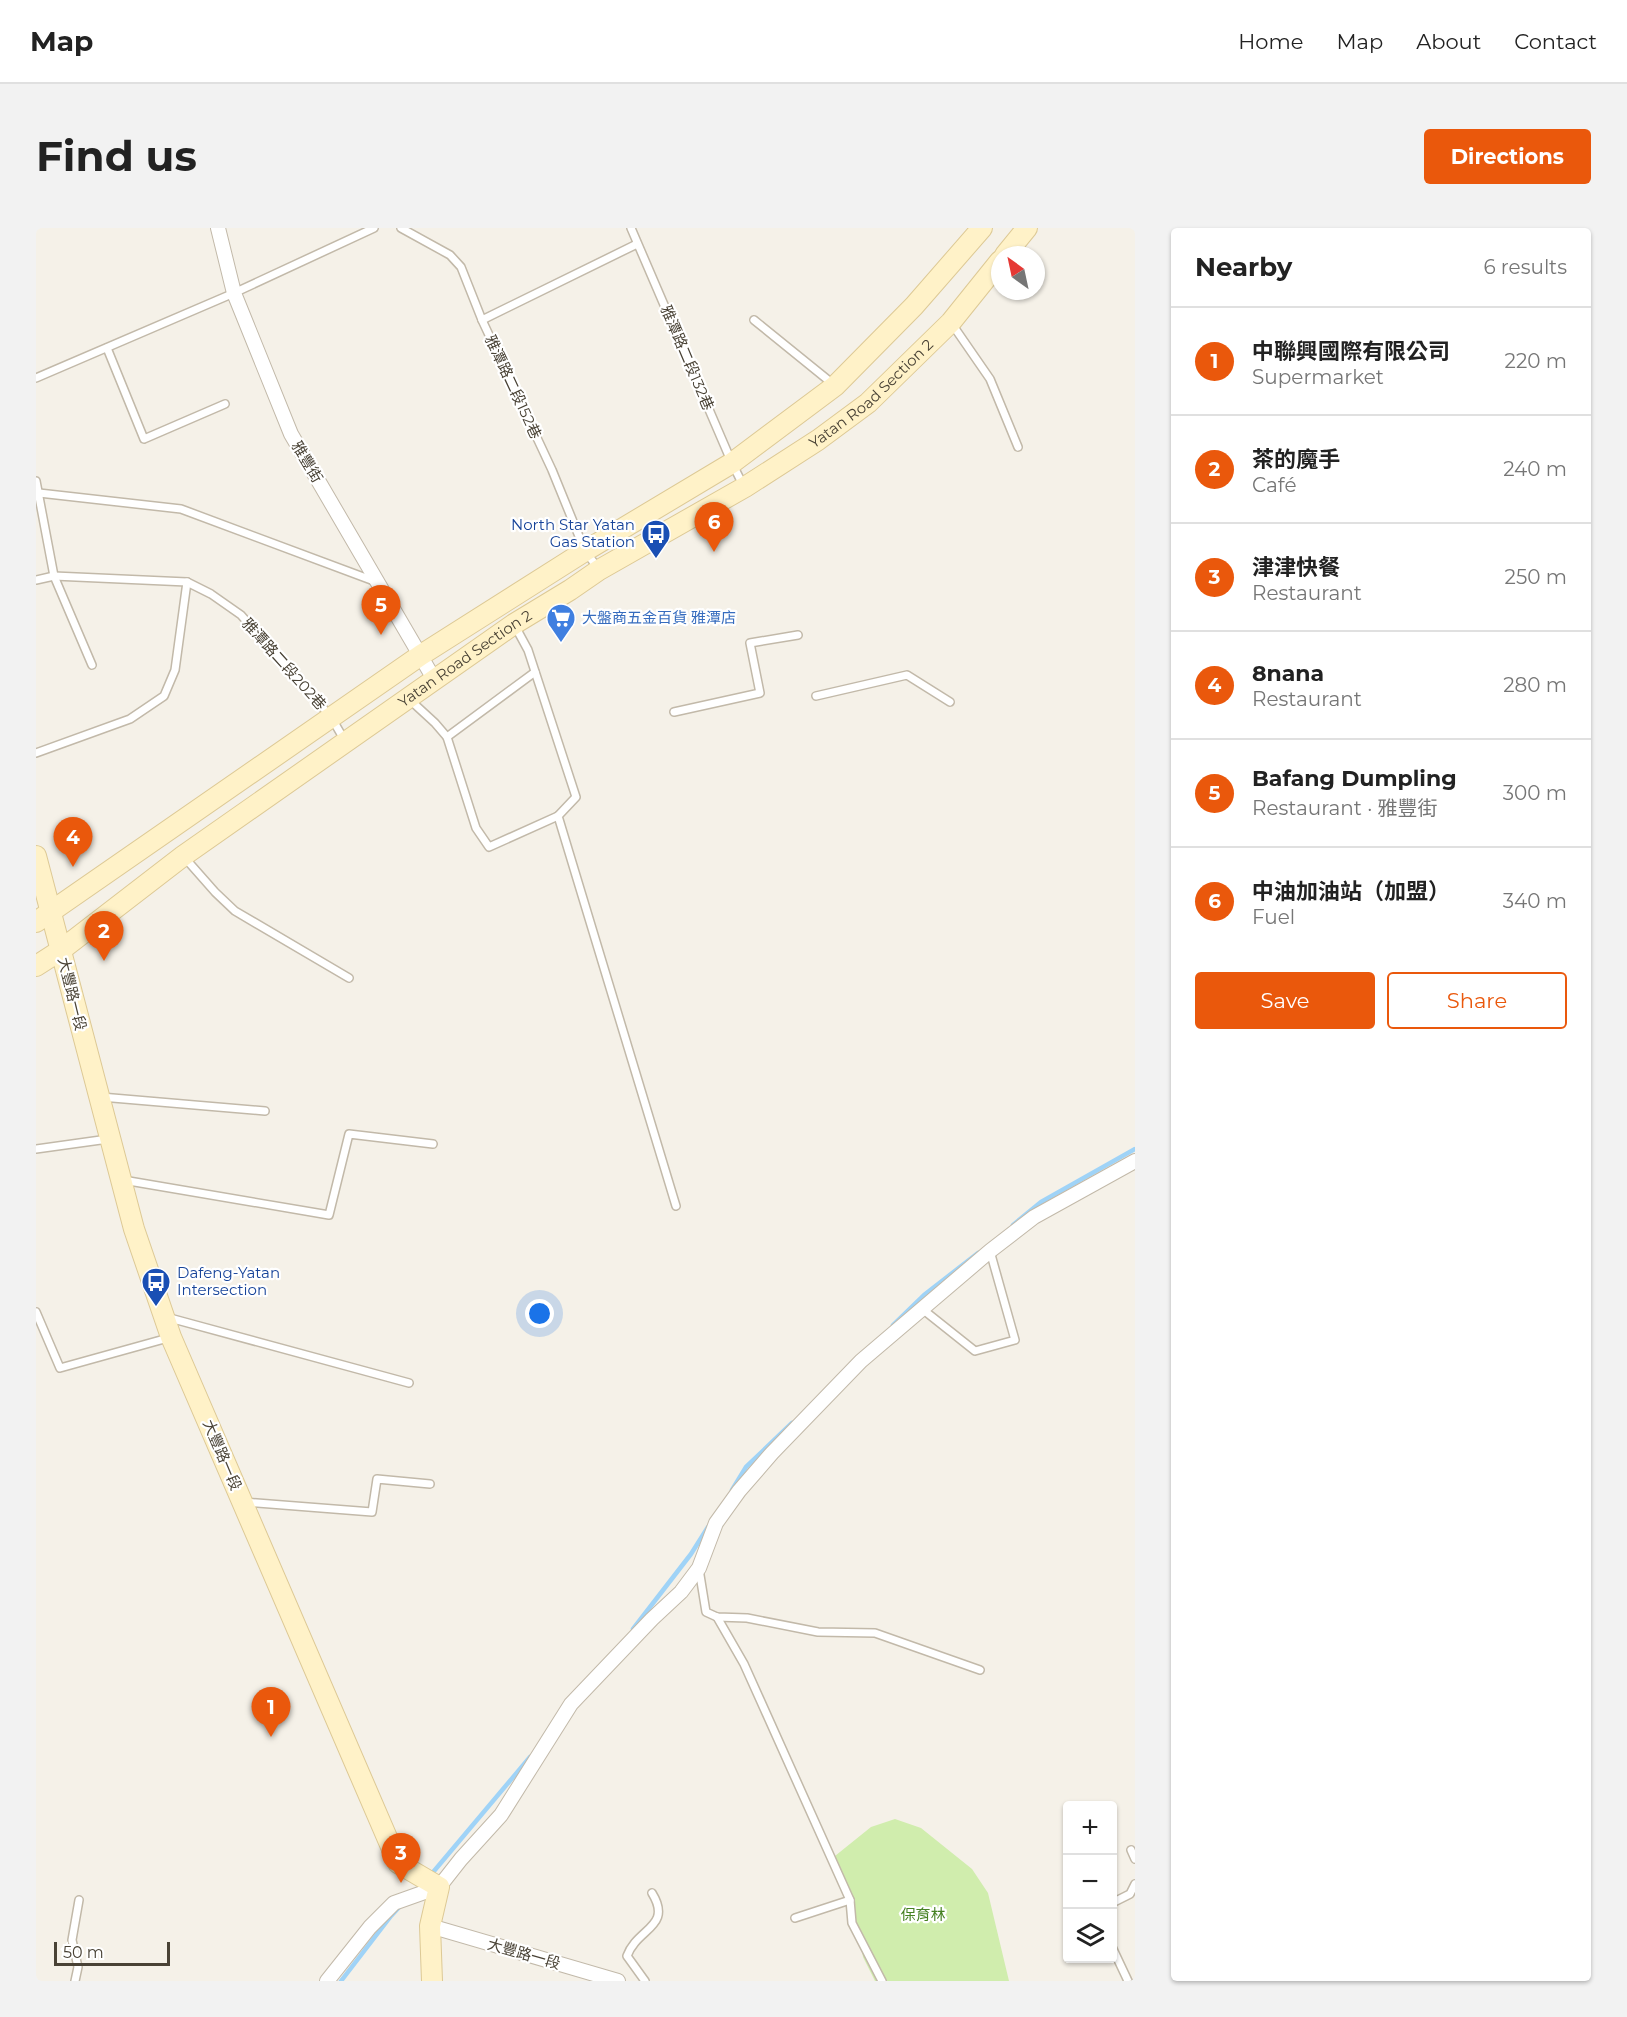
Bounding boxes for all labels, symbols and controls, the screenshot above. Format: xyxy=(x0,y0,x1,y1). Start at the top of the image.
text: Map xyxy=(30,24,93,58)
text: Home xyxy=(1238,29,1303,54)
text: Map xyxy=(1336,29,1383,54)
text: About xyxy=(1416,29,1481,54)
text: Contact xyxy=(1514,29,1597,54)
button: Directions xyxy=(1424,129,1591,184)
text: Find us xyxy=(36,130,197,182)
north arrow xyxy=(991,246,1045,300)
text: Nearby xyxy=(1195,251,1292,283)
text: 6 results xyxy=(1483,255,1567,279)
street label: 雅潭路二段132巷 xyxy=(657,302,718,413)
street label: 雅潭路二段152巷 xyxy=(481,332,546,442)
street label: Yatan Road Section 2 xyxy=(805,335,937,452)
text: 中聯興國際有限公司 xyxy=(1252,338,1450,365)
text: 1 xyxy=(1211,349,1218,373)
text: 220 m xyxy=(1505,349,1567,373)
text: Supermarket xyxy=(1252,365,1384,389)
street label: 雅豐街 xyxy=(288,438,327,486)
text: 茶的魔手 xyxy=(1252,446,1340,473)
text: 2 xyxy=(1209,457,1220,481)
text: 240 m xyxy=(1503,457,1567,481)
text: Café xyxy=(1252,473,1297,497)
pin: 6 xyxy=(694,502,734,552)
place label: North Star Yatan Gas Station xyxy=(511,515,635,551)
bus stop icon: North Star Yatan Gas Station xyxy=(640,518,672,560)
text: 津津快餐 xyxy=(1252,554,1340,581)
text: 3 xyxy=(1209,565,1220,589)
text: 250 m xyxy=(1505,565,1567,589)
text: Restaurant xyxy=(1252,581,1362,605)
pin: 5 xyxy=(362,586,400,635)
supermarket icon: 大盤商五金百貨 雅潭店 xyxy=(545,602,577,644)
street label: Yatan Road Section 2 xyxy=(394,605,535,711)
place label: 大盤商五金百貨 雅潭店 xyxy=(582,608,736,627)
street label: 雅潭路二段202巷 xyxy=(238,614,331,713)
text: 8nana xyxy=(1252,660,1324,687)
text: 4 xyxy=(1208,673,1221,697)
text: 280 m xyxy=(1503,673,1567,697)
text: Restaurant xyxy=(1252,687,1362,711)
text: Bafang Dumpling xyxy=(1252,765,1457,792)
text: 5 xyxy=(1209,781,1220,805)
text: 300 m xyxy=(1503,781,1567,805)
text: Restaurant · 雅豐街 xyxy=(1252,796,1437,820)
pin: 4 xyxy=(54,818,93,867)
text: 中油加油站（加盟） xyxy=(1252,878,1450,905)
text: 6 xyxy=(1208,889,1221,913)
text: 340 m xyxy=(1503,889,1567,913)
text: Fuel xyxy=(1252,905,1295,929)
pin: 2 xyxy=(84,912,124,961)
street label: 大豐路一段 xyxy=(54,955,91,1033)
button: Save xyxy=(1195,972,1375,1029)
button: Share xyxy=(1387,972,1567,1029)
place label: Dafeng-Yatan Intersection xyxy=(177,1263,280,1299)
bus stop icon: Dafeng-Yatan Intersection xyxy=(140,1266,172,1308)
your location xyxy=(525,1299,554,1328)
street label: 大豐路一段 xyxy=(199,1417,246,1493)
pin: 1 xyxy=(252,1688,290,1737)
map controls xyxy=(1063,1801,1117,1963)
button: + xyxy=(1063,1801,1117,1855)
pin: 3 xyxy=(382,1834,421,1883)
button: − xyxy=(1063,1855,1117,1909)
park label: 保育林 xyxy=(900,1905,946,1924)
button: layers xyxy=(1063,1909,1117,1963)
street label: 大豐路一段 xyxy=(485,1934,563,1973)
scale bar xyxy=(54,1939,170,1966)
text: 50 m xyxy=(63,1943,104,1962)

